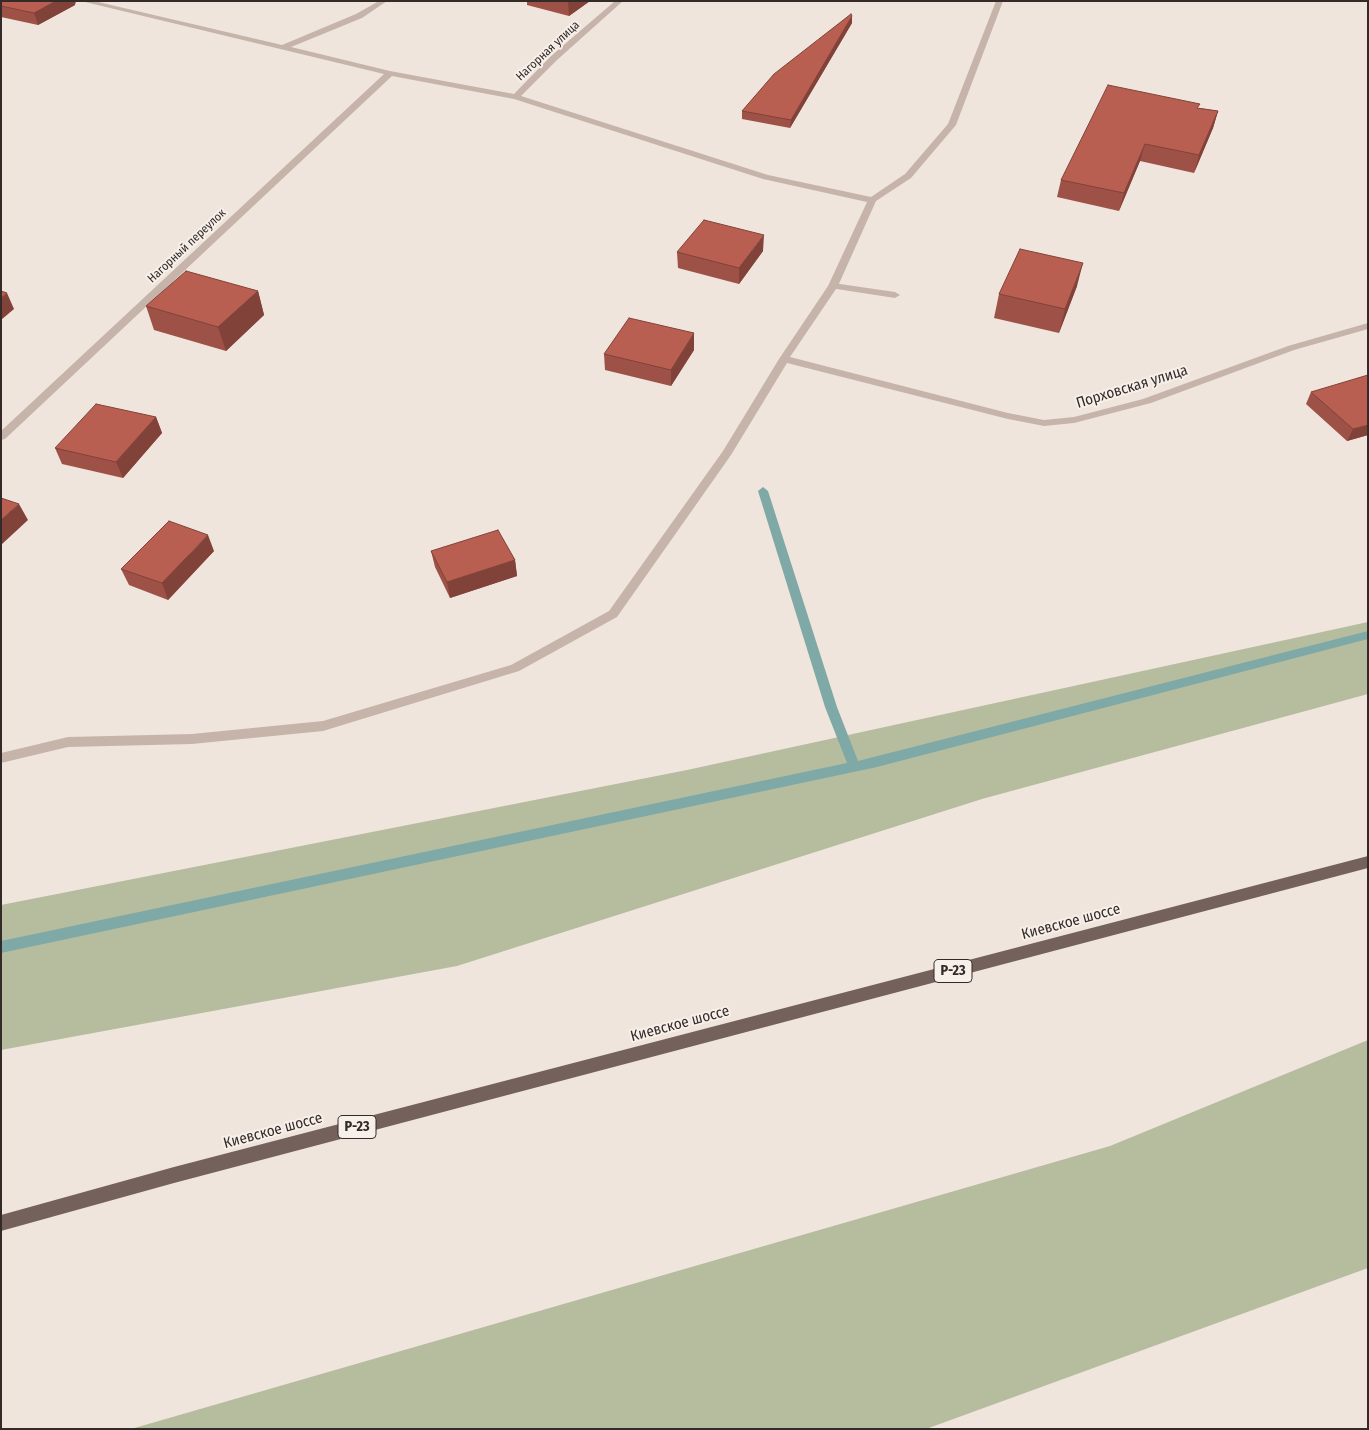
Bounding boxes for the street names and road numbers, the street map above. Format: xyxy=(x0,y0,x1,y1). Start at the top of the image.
street label: Нагорная улица xyxy=(513,18,583,84)
street label: Нагорный переулок xyxy=(145,206,229,286)
street label: Порховская улица xyxy=(1074,361,1190,413)
street label: Киевское шоссе xyxy=(1020,900,1122,944)
road number: Р-23 xyxy=(934,959,972,982)
street label: Киевское шоссе xyxy=(629,1002,731,1046)
street label: Киевское шоссе xyxy=(222,1109,324,1153)
road number: Р-23 xyxy=(338,1116,376,1138)

